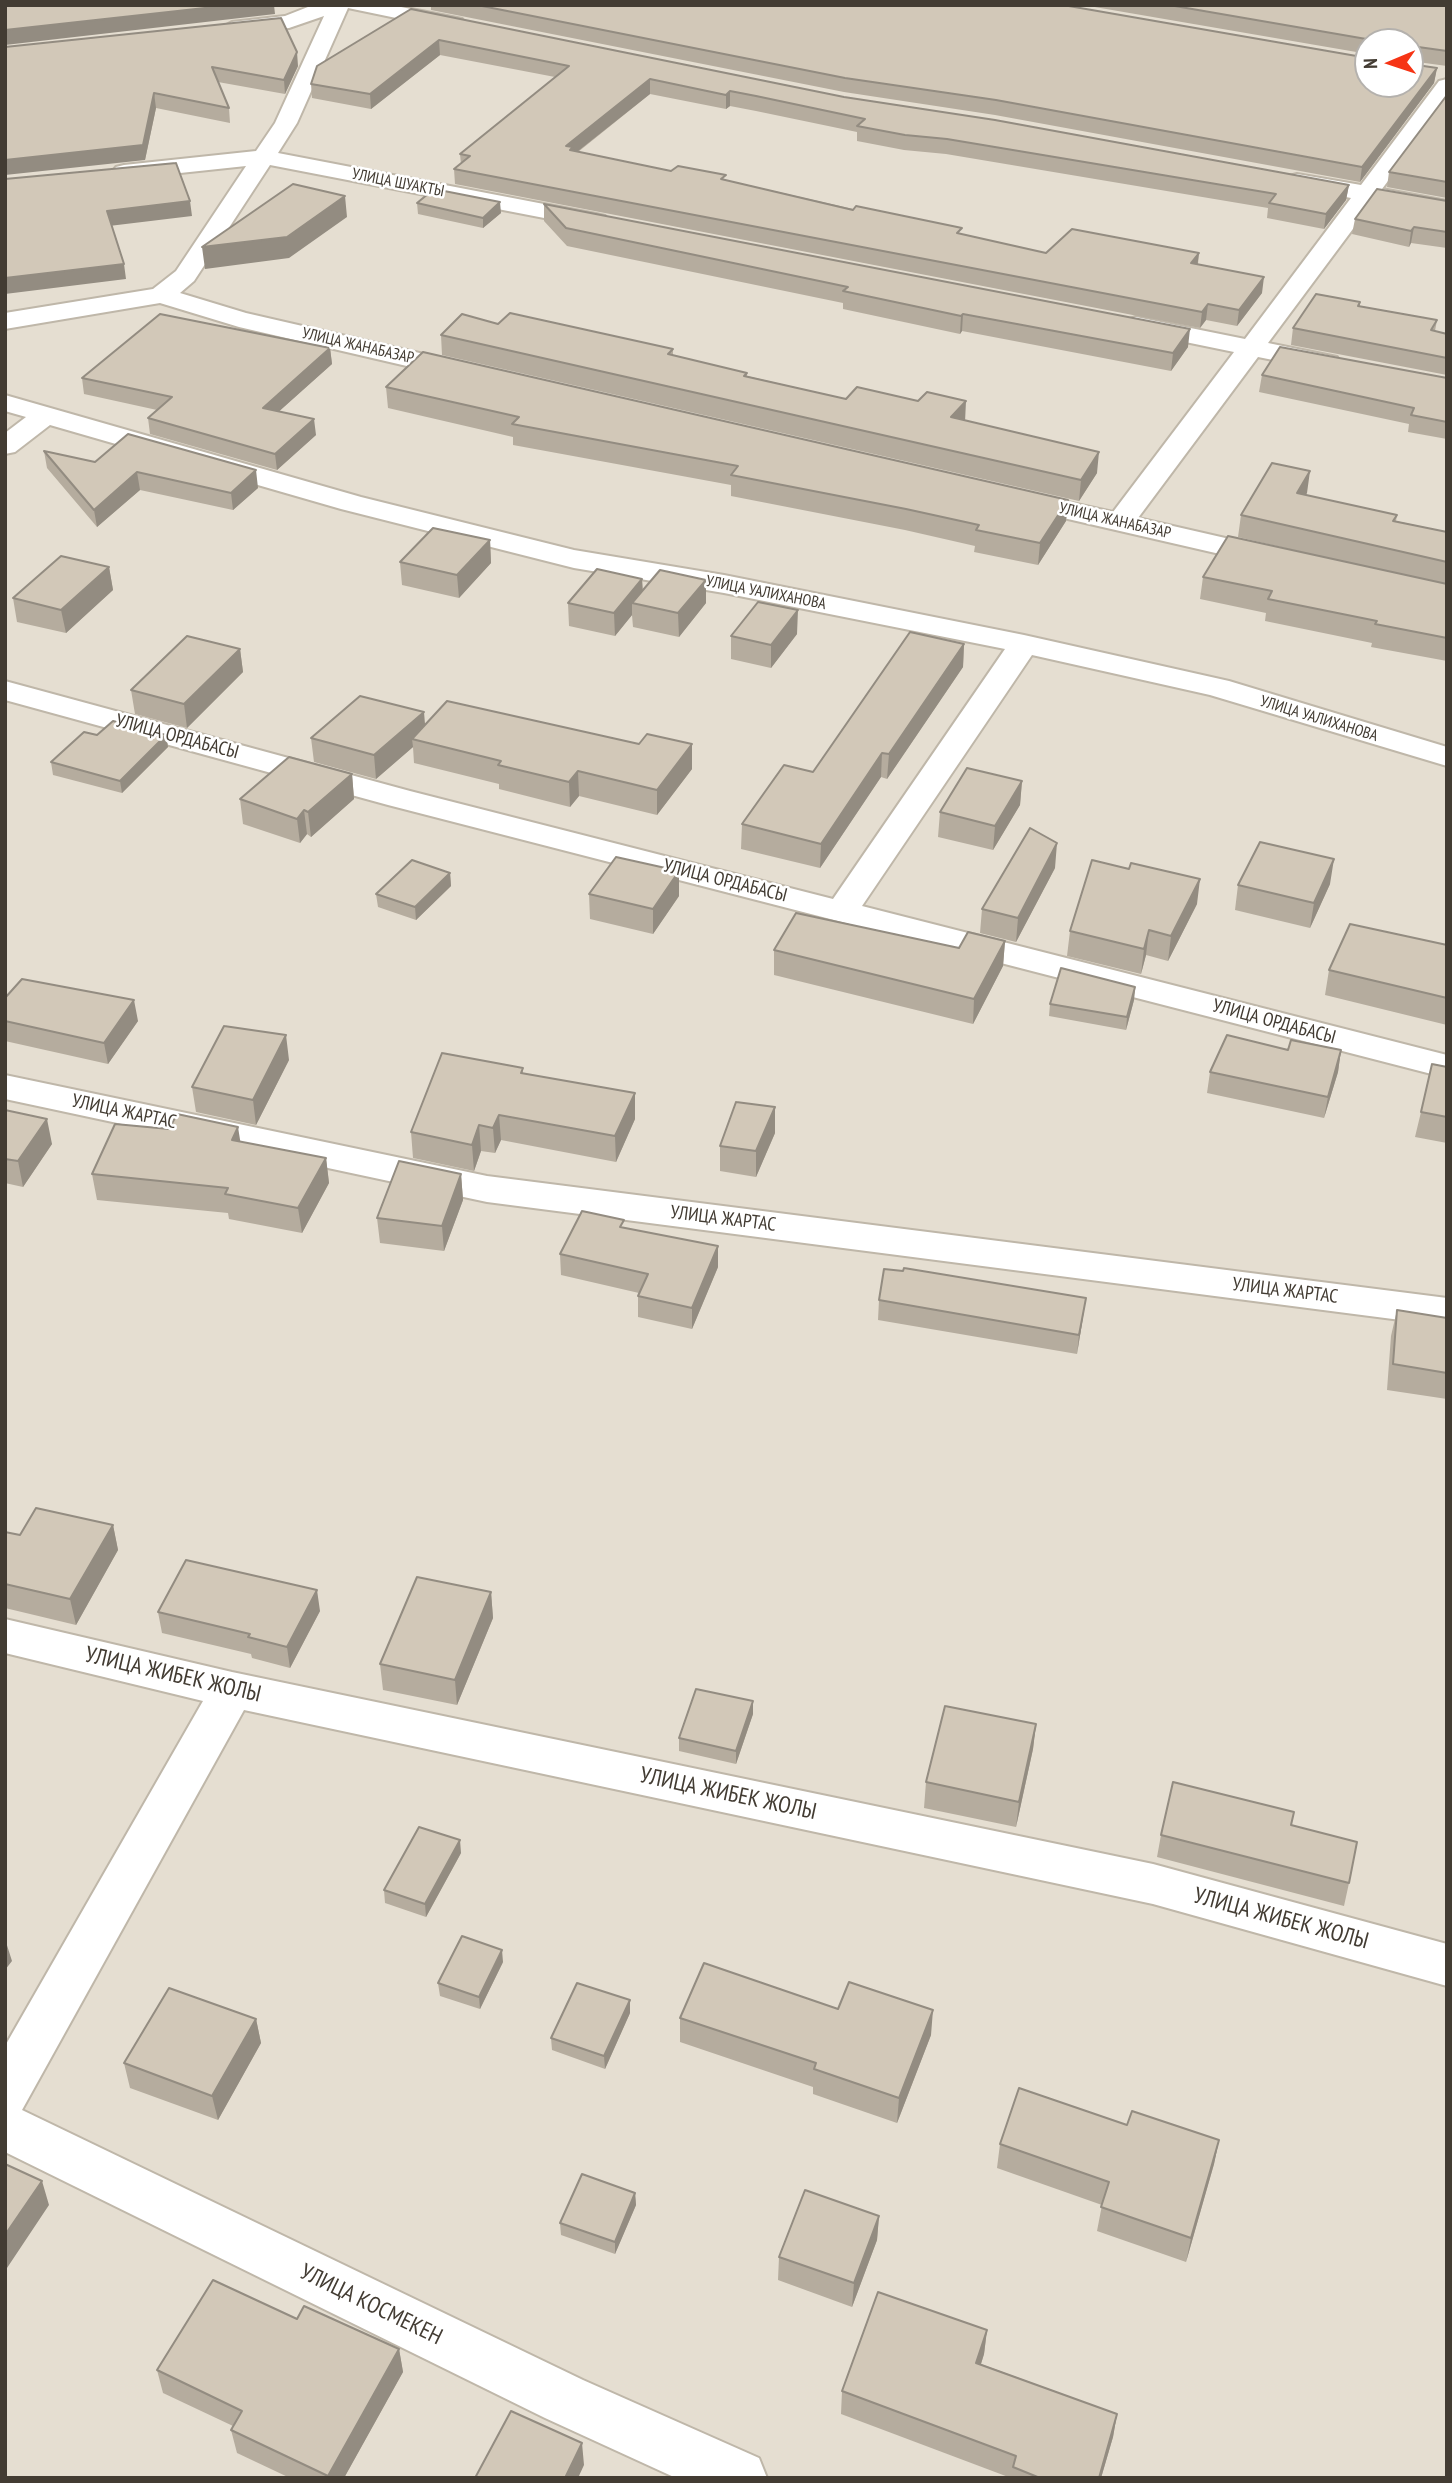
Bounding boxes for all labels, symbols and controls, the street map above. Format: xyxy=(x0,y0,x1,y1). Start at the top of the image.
north arrow xyxy=(1354,28,1424,98)
text: N xyxy=(1358,58,1382,69)
street label: УЛИЦА ШУАКТЫ xyxy=(350,165,446,201)
street label: УЛИЦА ЖАНАБАЗАР xyxy=(300,324,416,368)
street label: УЛИЦА ЖАНАБАЗАР xyxy=(1057,499,1173,543)
street label: УЛИЦА УАЛИХАНОВА xyxy=(704,572,828,614)
street label: УЛИЦА УАЛИХАНОВА xyxy=(1258,692,1380,746)
street label: УЛИЦА ОРДАБАСЫ xyxy=(113,710,241,764)
street label: УЛИЦА ОРДАБАСЫ xyxy=(661,855,789,907)
street label: УЛИЦА ОРДАБАСЫ xyxy=(1210,995,1338,1049)
street label: УЛИЦА ЖАРТАС xyxy=(70,1090,178,1134)
street label: УЛИЦА ЖАРТАС xyxy=(669,1201,777,1237)
street label: УЛИЦА ЖАРТАС xyxy=(1231,1273,1339,1309)
street label: УЛИЦА ЖИБЕК ЖОЛЫ xyxy=(82,1641,264,1709)
street label: УЛИЦА ЖИБЕК ЖОЛЫ xyxy=(637,1762,819,1826)
street label: УЛИЦА ЖИБЕК ЖОЛЫ xyxy=(1191,1882,1371,1956)
street label: УЛИЦА КОСМЕКЕН xyxy=(295,2259,447,2351)

